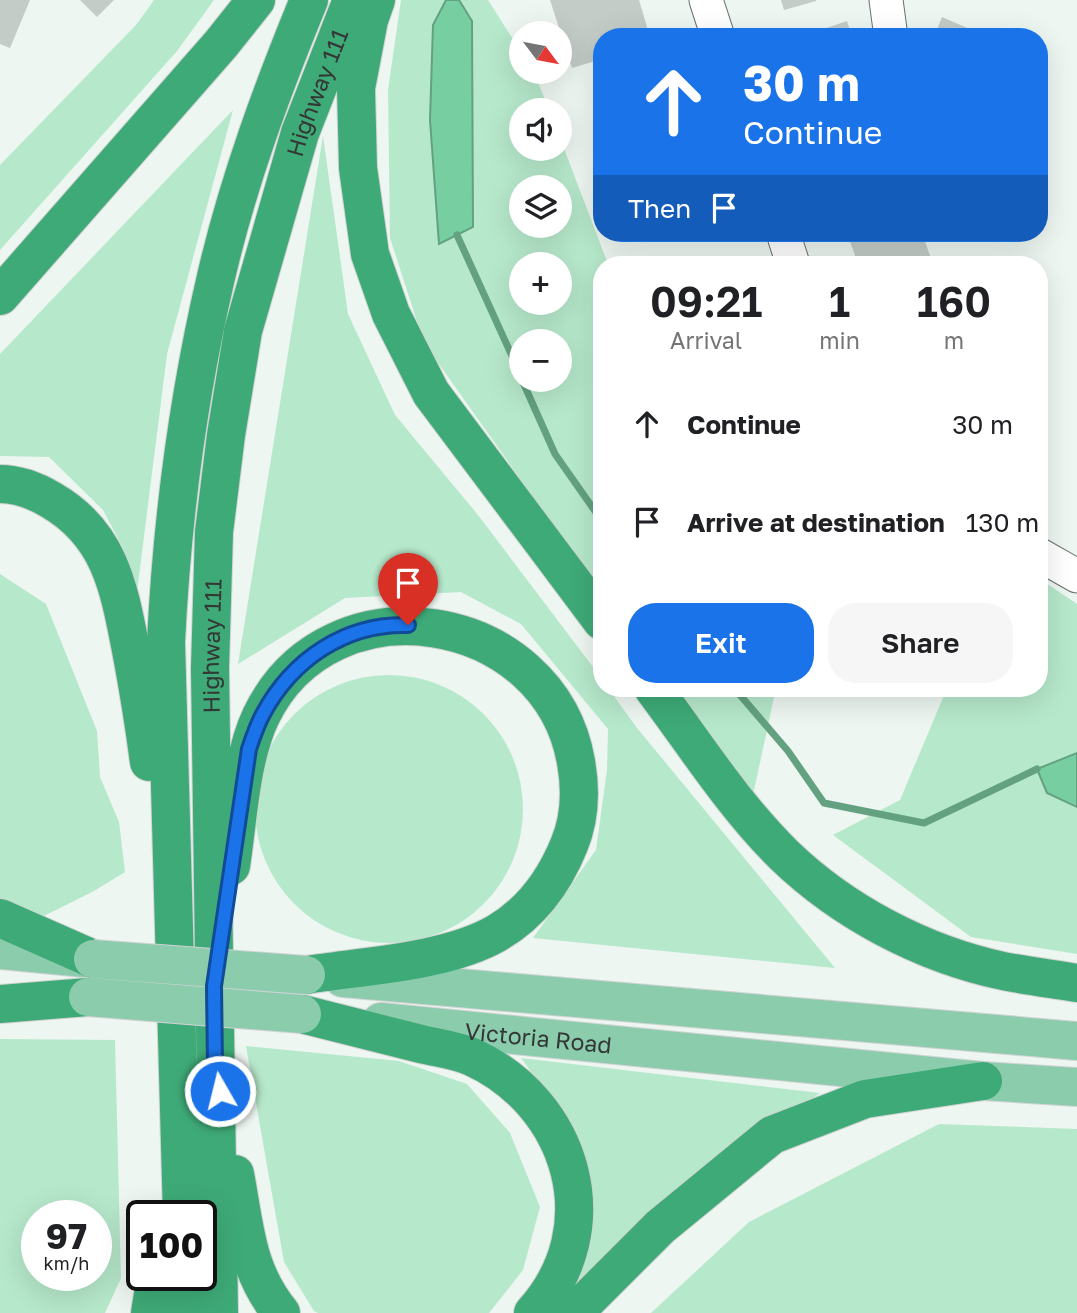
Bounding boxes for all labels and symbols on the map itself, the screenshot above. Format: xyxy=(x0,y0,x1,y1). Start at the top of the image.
north arrow xyxy=(509,21,572,84)
street label: Highway 111 xyxy=(280,25,353,160)
pin xyxy=(378,553,438,625)
street label: Highway 111 xyxy=(196,578,227,714)
street label: Victoria Road xyxy=(464,1016,613,1059)
position arrow xyxy=(183,1054,257,1128)
speed limit sign: 100 xyxy=(126,1200,217,1291)

